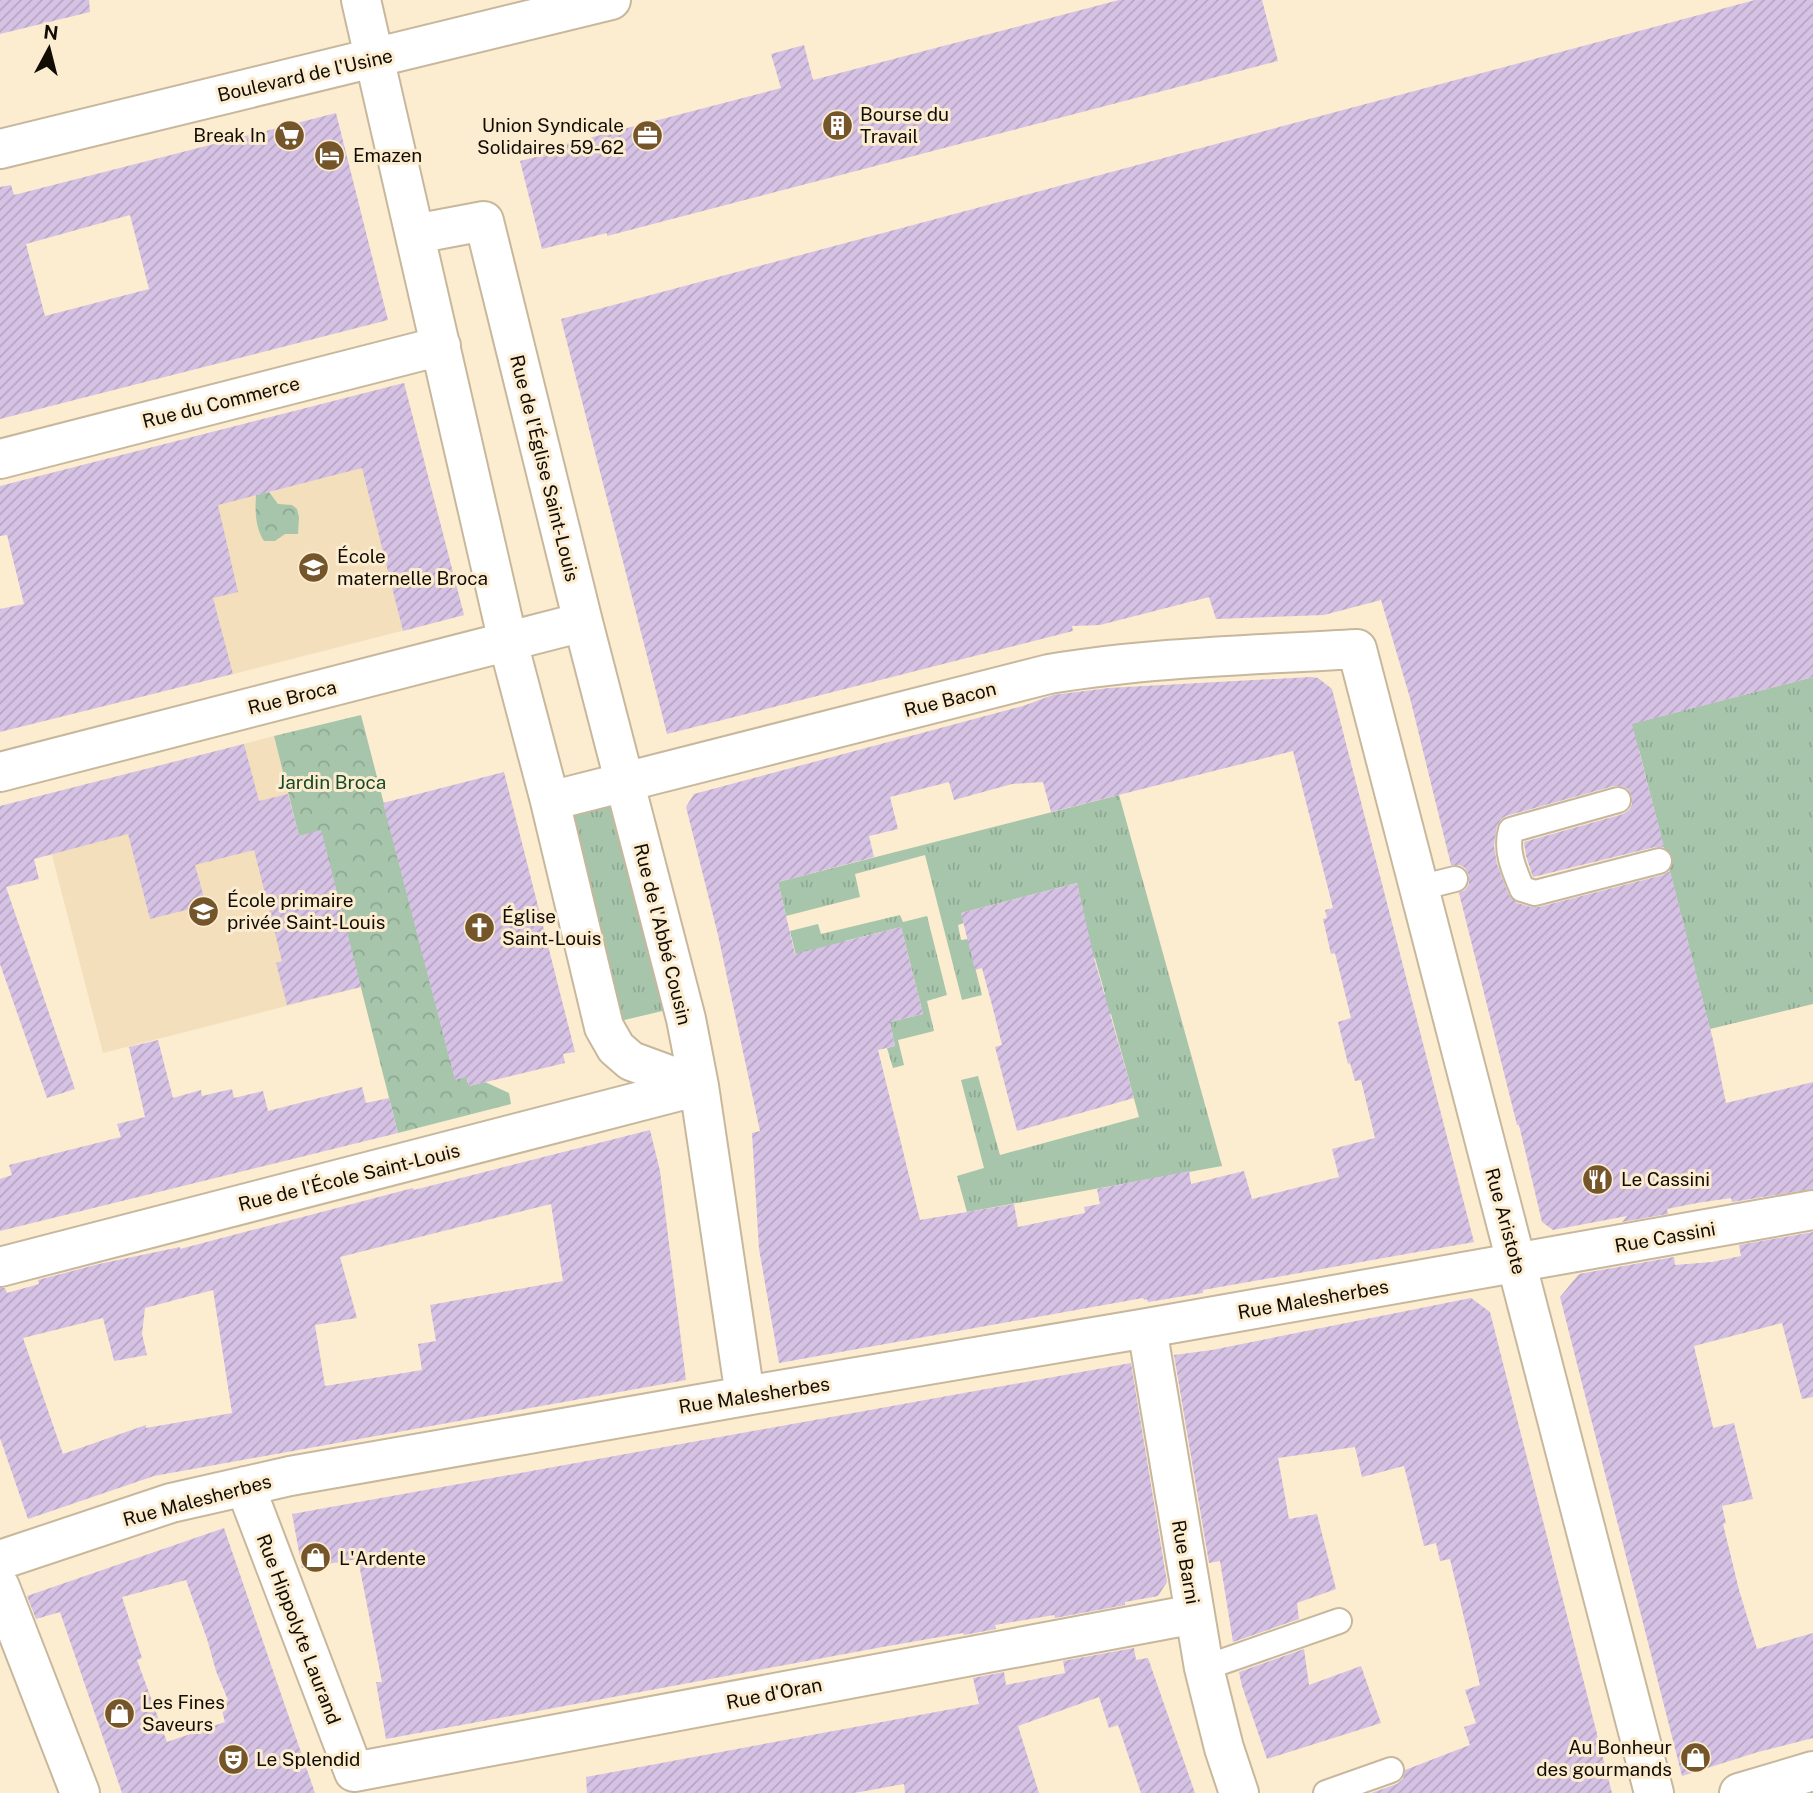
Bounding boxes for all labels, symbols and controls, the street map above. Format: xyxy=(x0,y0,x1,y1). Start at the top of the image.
north arrow xyxy=(14,14,84,84)
text: N xyxy=(42,20,60,44)
street label: Boulevard de l'Usine xyxy=(215,44,395,106)
place label: Bourse du Travail xyxy=(860,103,949,147)
building icon: Bourse du Travail xyxy=(820,108,854,142)
place label: Union Syndicale Solidaires 59-62 xyxy=(477,114,624,158)
supermarket icon: Break In xyxy=(272,118,306,152)
office icon: Union Syndicale Solidaires 59-62 xyxy=(630,119,664,153)
place label: Break In xyxy=(193,124,266,146)
hotel icon: Emazen xyxy=(313,138,347,172)
place label: Emazen xyxy=(353,144,422,166)
street label: Rue de l'Église Saint-Louis xyxy=(506,352,584,584)
street label: Rue du Commerce xyxy=(140,372,302,432)
place label: École maternelle Broca xyxy=(337,545,488,589)
school or university icon: École maternelle Broca xyxy=(297,550,331,584)
street label: Rue Broca xyxy=(245,675,339,719)
street label: Rue Bacon xyxy=(902,677,998,721)
park label: Jardin Broca xyxy=(278,771,386,793)
street label: Rue de l'Abbé Cousin xyxy=(630,841,696,1027)
place label: École primaire privée Saint-Louis xyxy=(227,889,385,933)
school or university icon: École primaire privée Saint-Louis xyxy=(187,894,221,928)
place label: Église Saint-Louis xyxy=(502,905,601,949)
church icon: Église Saint-Louis xyxy=(462,910,496,944)
street label: Rue de l'École Saint-Louis xyxy=(236,1139,462,1215)
restaurant icon: Le Cassini xyxy=(1581,1162,1615,1196)
street label: Rue Aristote xyxy=(1481,1165,1531,1277)
place label: Le Cassini xyxy=(1621,1168,1710,1190)
street label: Rue Cassini xyxy=(1613,1217,1717,1257)
street label: Rue Malesherbes xyxy=(1236,1275,1390,1323)
street label: Rue Malesherbes xyxy=(677,1372,831,1418)
street label: Rue Malesherbes xyxy=(120,1470,274,1530)
street label: Rue Barni xyxy=(1168,1518,1204,1606)
street label: Rue Hippolyte Laurand xyxy=(253,1531,345,1727)
shop icon: L'Ardente xyxy=(299,1541,333,1575)
place label: L'Ardente xyxy=(339,1547,426,1569)
street label: Rue d'Oran xyxy=(724,1673,824,1713)
place label: Les Fines Saveurs xyxy=(142,1691,225,1735)
shop icon: Les Fines Saveurs xyxy=(102,1696,136,1730)
place label: Au Bonheur des gourmands xyxy=(1536,1736,1672,1780)
shop icon: Au Bonheur des gourmands xyxy=(1678,1741,1712,1775)
theatre icon: Le Splendid xyxy=(216,1742,250,1776)
place label: Le Splendid xyxy=(256,1748,360,1770)

